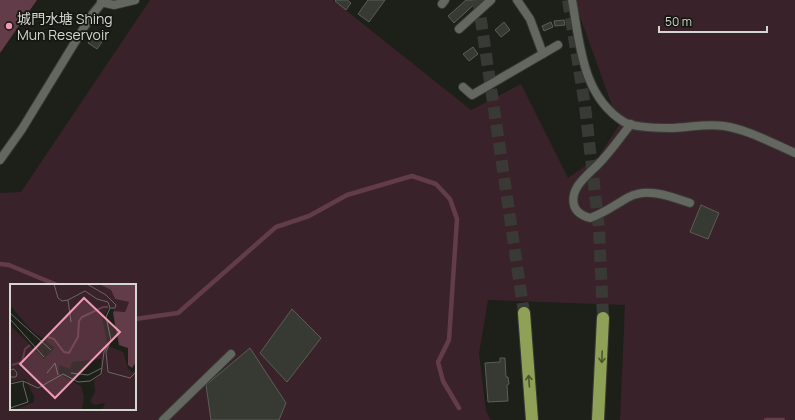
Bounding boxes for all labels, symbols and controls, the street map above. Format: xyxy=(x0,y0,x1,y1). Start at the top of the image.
scale bar xyxy=(659,8,767,34)
place label: 城門水塘 Shing Mun Reservoir xyxy=(17,9,113,44)
text: 50 m xyxy=(665,13,692,30)
marker: 城門水塘 Shing Mun Reservoir xyxy=(4,21,14,31)
inset map xyxy=(10,284,136,410)
one-way arrow xyxy=(598,350,606,363)
one-way arrow xyxy=(525,375,532,388)

